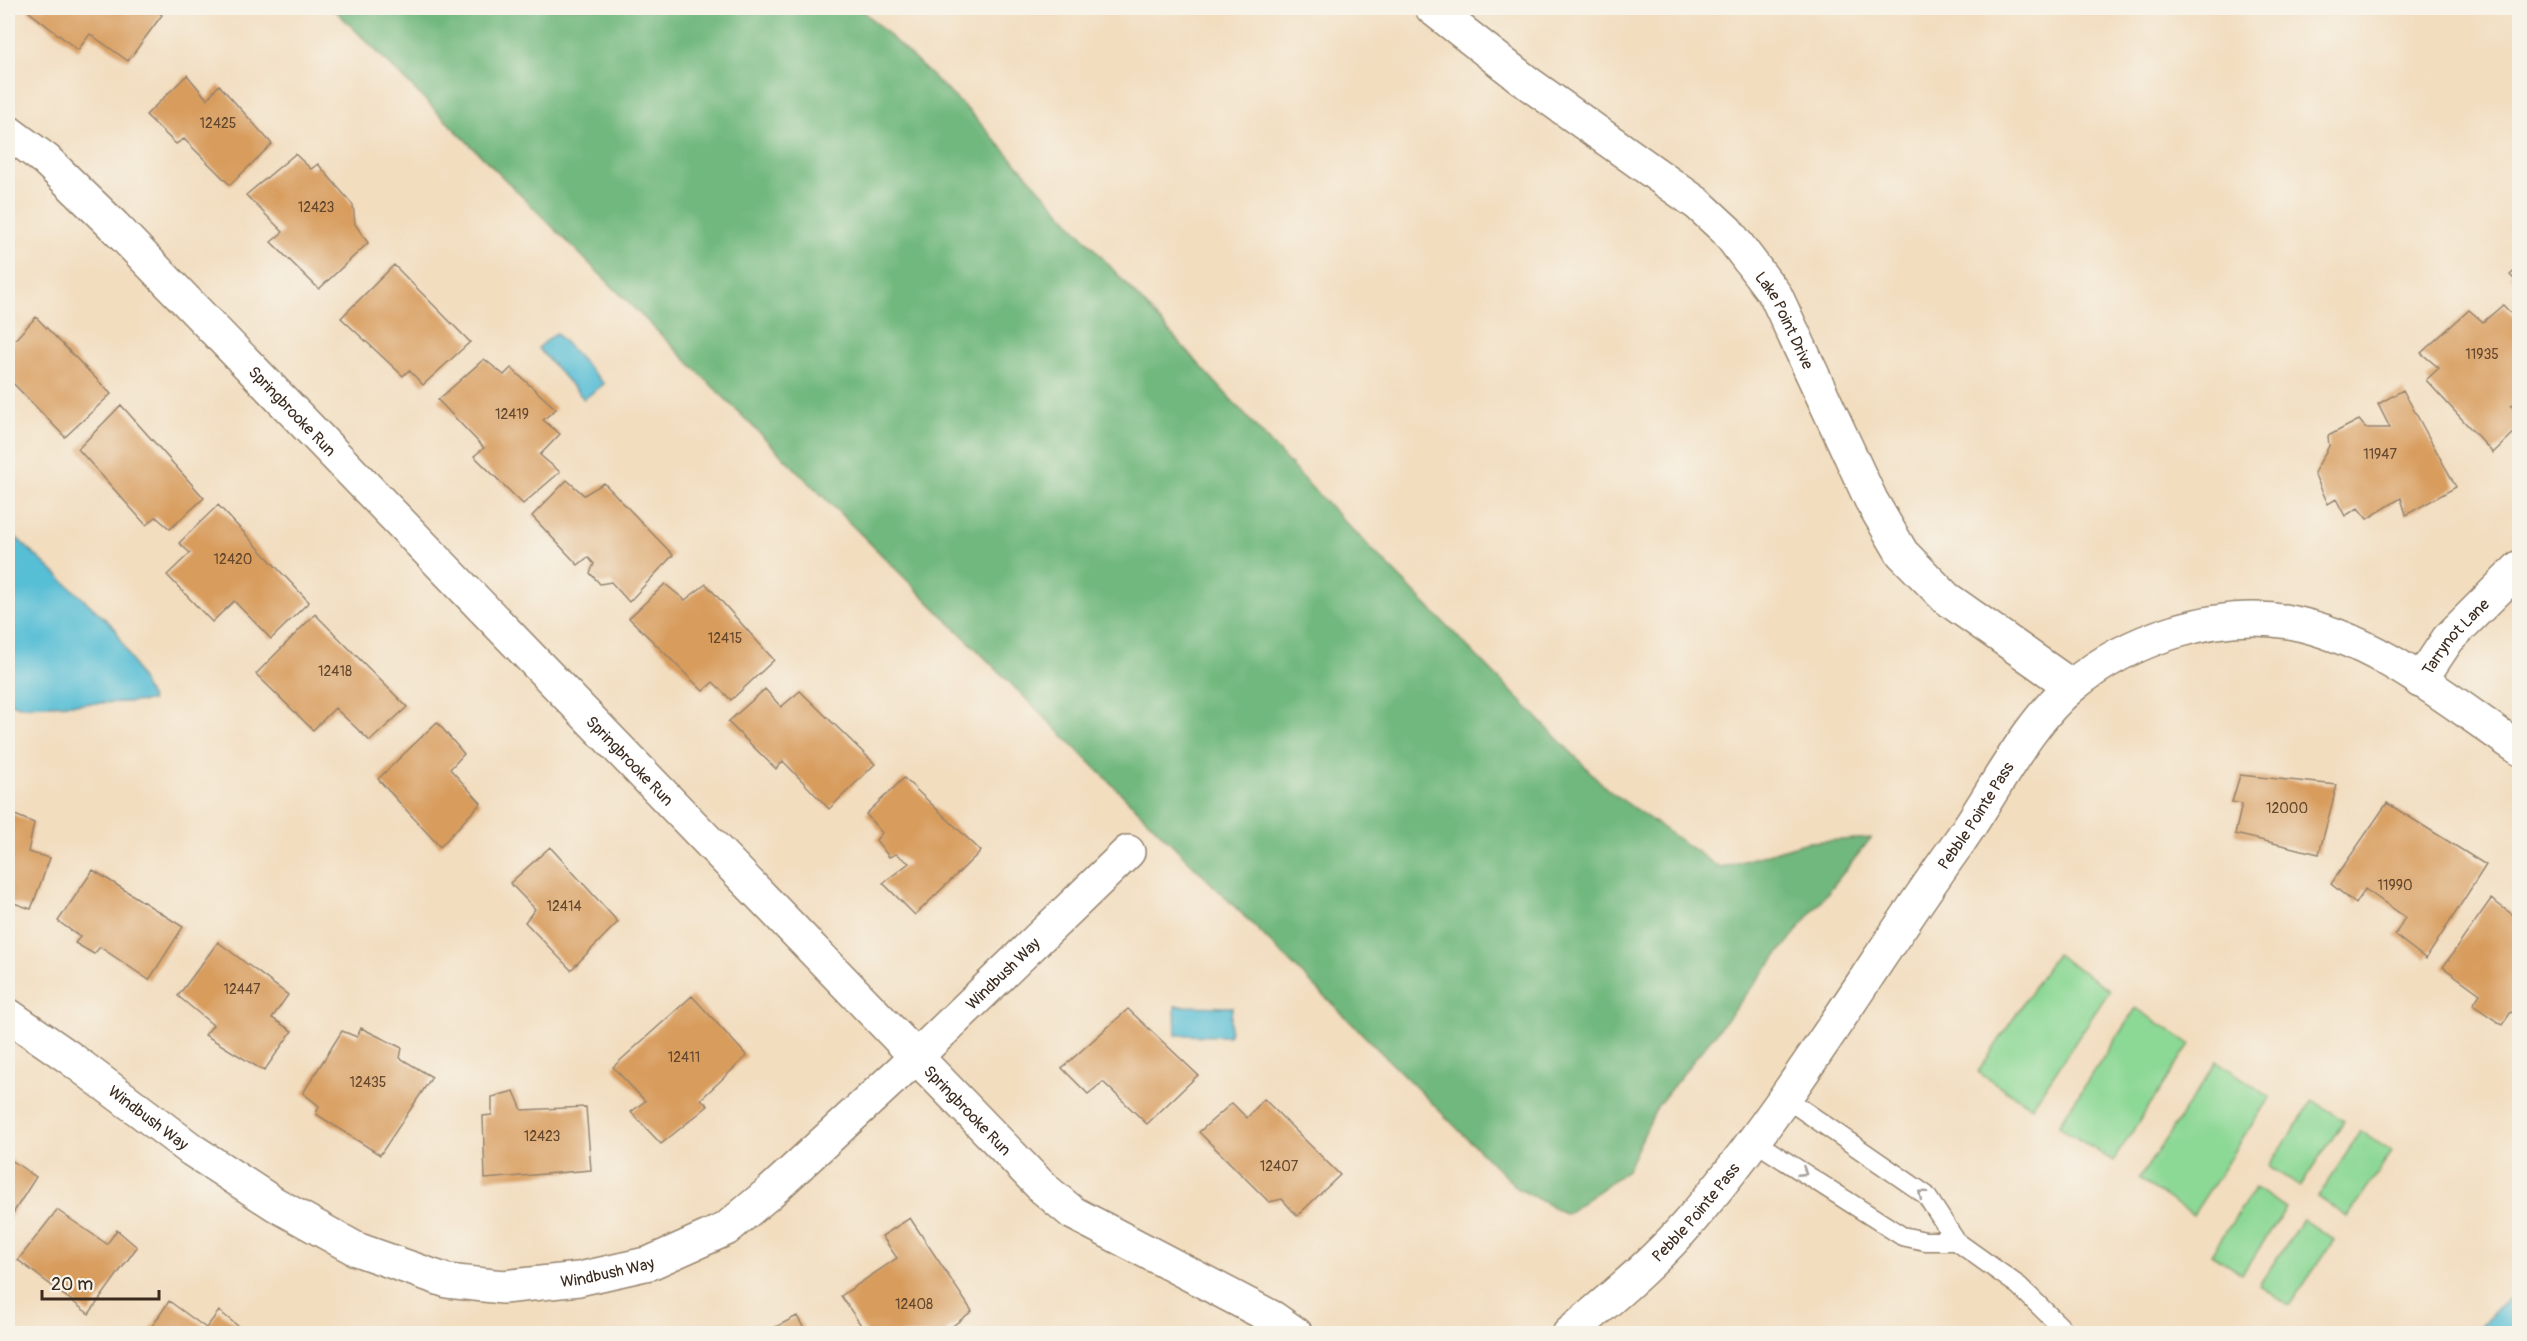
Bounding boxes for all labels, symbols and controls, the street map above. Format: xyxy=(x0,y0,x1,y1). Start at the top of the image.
house number: 12425 xyxy=(200,115,236,132)
house number: 12423 xyxy=(298,199,335,216)
street label: Lake Point Drive xyxy=(1750,268,1818,373)
house number: 11935 xyxy=(2465,346,2499,363)
street label: Springbrooke Run xyxy=(244,362,340,461)
house number: 12419 xyxy=(495,406,529,423)
house number: 11947 xyxy=(2363,446,2397,463)
house number: 12420 xyxy=(214,551,252,568)
street label: Tarrynot Lane xyxy=(2418,595,2494,679)
house number: 12415 xyxy=(708,630,742,647)
house number: 12418 xyxy=(318,663,352,680)
street label: Springbrooke Run xyxy=(581,712,677,810)
street label: Pebble Pointe Pass xyxy=(1934,758,2019,874)
house number: 12000 xyxy=(2266,800,2308,817)
house number: 11990 xyxy=(2378,877,2412,894)
house number: 12414 xyxy=(546,898,582,915)
street label: Windbush Way xyxy=(962,934,1045,1014)
house number: 12447 xyxy=(224,981,261,998)
house number: 12411 xyxy=(668,1049,700,1066)
street label: Springbrooke Run xyxy=(919,1062,1015,1160)
house number: 12435 xyxy=(350,1074,386,1091)
street label: Windbush Way xyxy=(104,1081,192,1155)
house number: 12423 xyxy=(524,1128,561,1145)
house number: 12407 xyxy=(1260,1158,1299,1175)
street label: Pebble Pointe Pass xyxy=(1648,1159,1744,1267)
one-way arrow xyxy=(1797,1165,1807,1177)
one-way arrow xyxy=(1918,1190,1929,1201)
street label: Windbush Way xyxy=(559,1253,658,1292)
scale bar xyxy=(42,1263,159,1301)
text: 20 m xyxy=(51,1273,93,1296)
house number: 12408 xyxy=(895,1296,933,1313)

